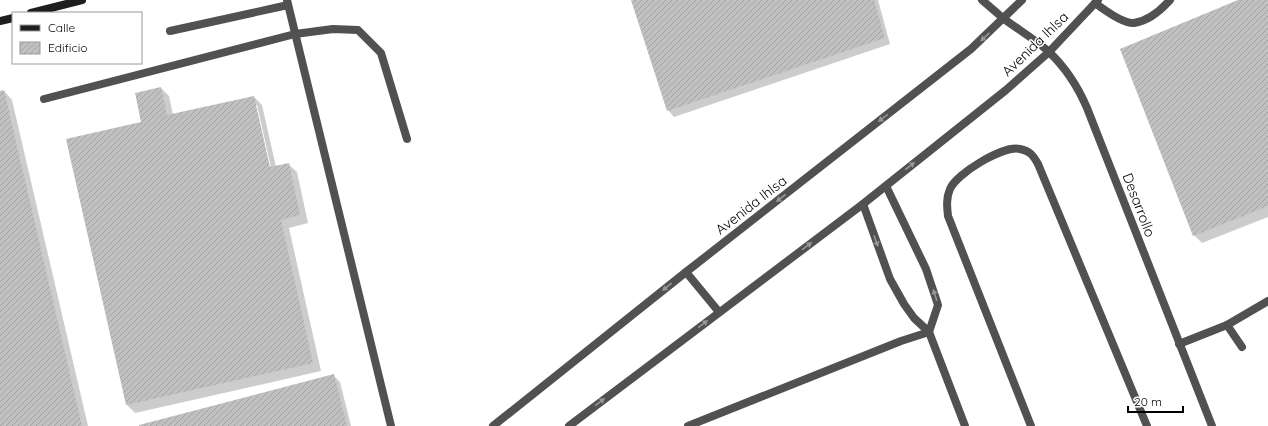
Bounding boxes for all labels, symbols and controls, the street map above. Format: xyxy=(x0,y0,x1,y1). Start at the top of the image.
street label: Avenida Ihlsa xyxy=(998,8,1072,80)
legend xyxy=(12,12,142,64)
text: Calle xyxy=(48,20,76,35)
one-way arrow xyxy=(980,32,989,41)
text: Edificio xyxy=(48,40,88,55)
one-way arrow xyxy=(878,114,889,123)
one-way arrow xyxy=(905,162,916,171)
street label: Desarrollo xyxy=(1119,171,1159,239)
street label: Avenida Ihlsa xyxy=(712,172,790,238)
one-way arrow xyxy=(775,194,786,203)
one-way arrow xyxy=(874,235,880,247)
one-way arrow xyxy=(802,241,813,250)
one-way arrow xyxy=(662,283,673,291)
one-way arrow xyxy=(932,289,938,301)
one-way arrow xyxy=(698,319,709,328)
scale bar xyxy=(1128,388,1183,414)
text: 20 m xyxy=(1134,394,1162,409)
one-way arrow xyxy=(595,399,605,407)

